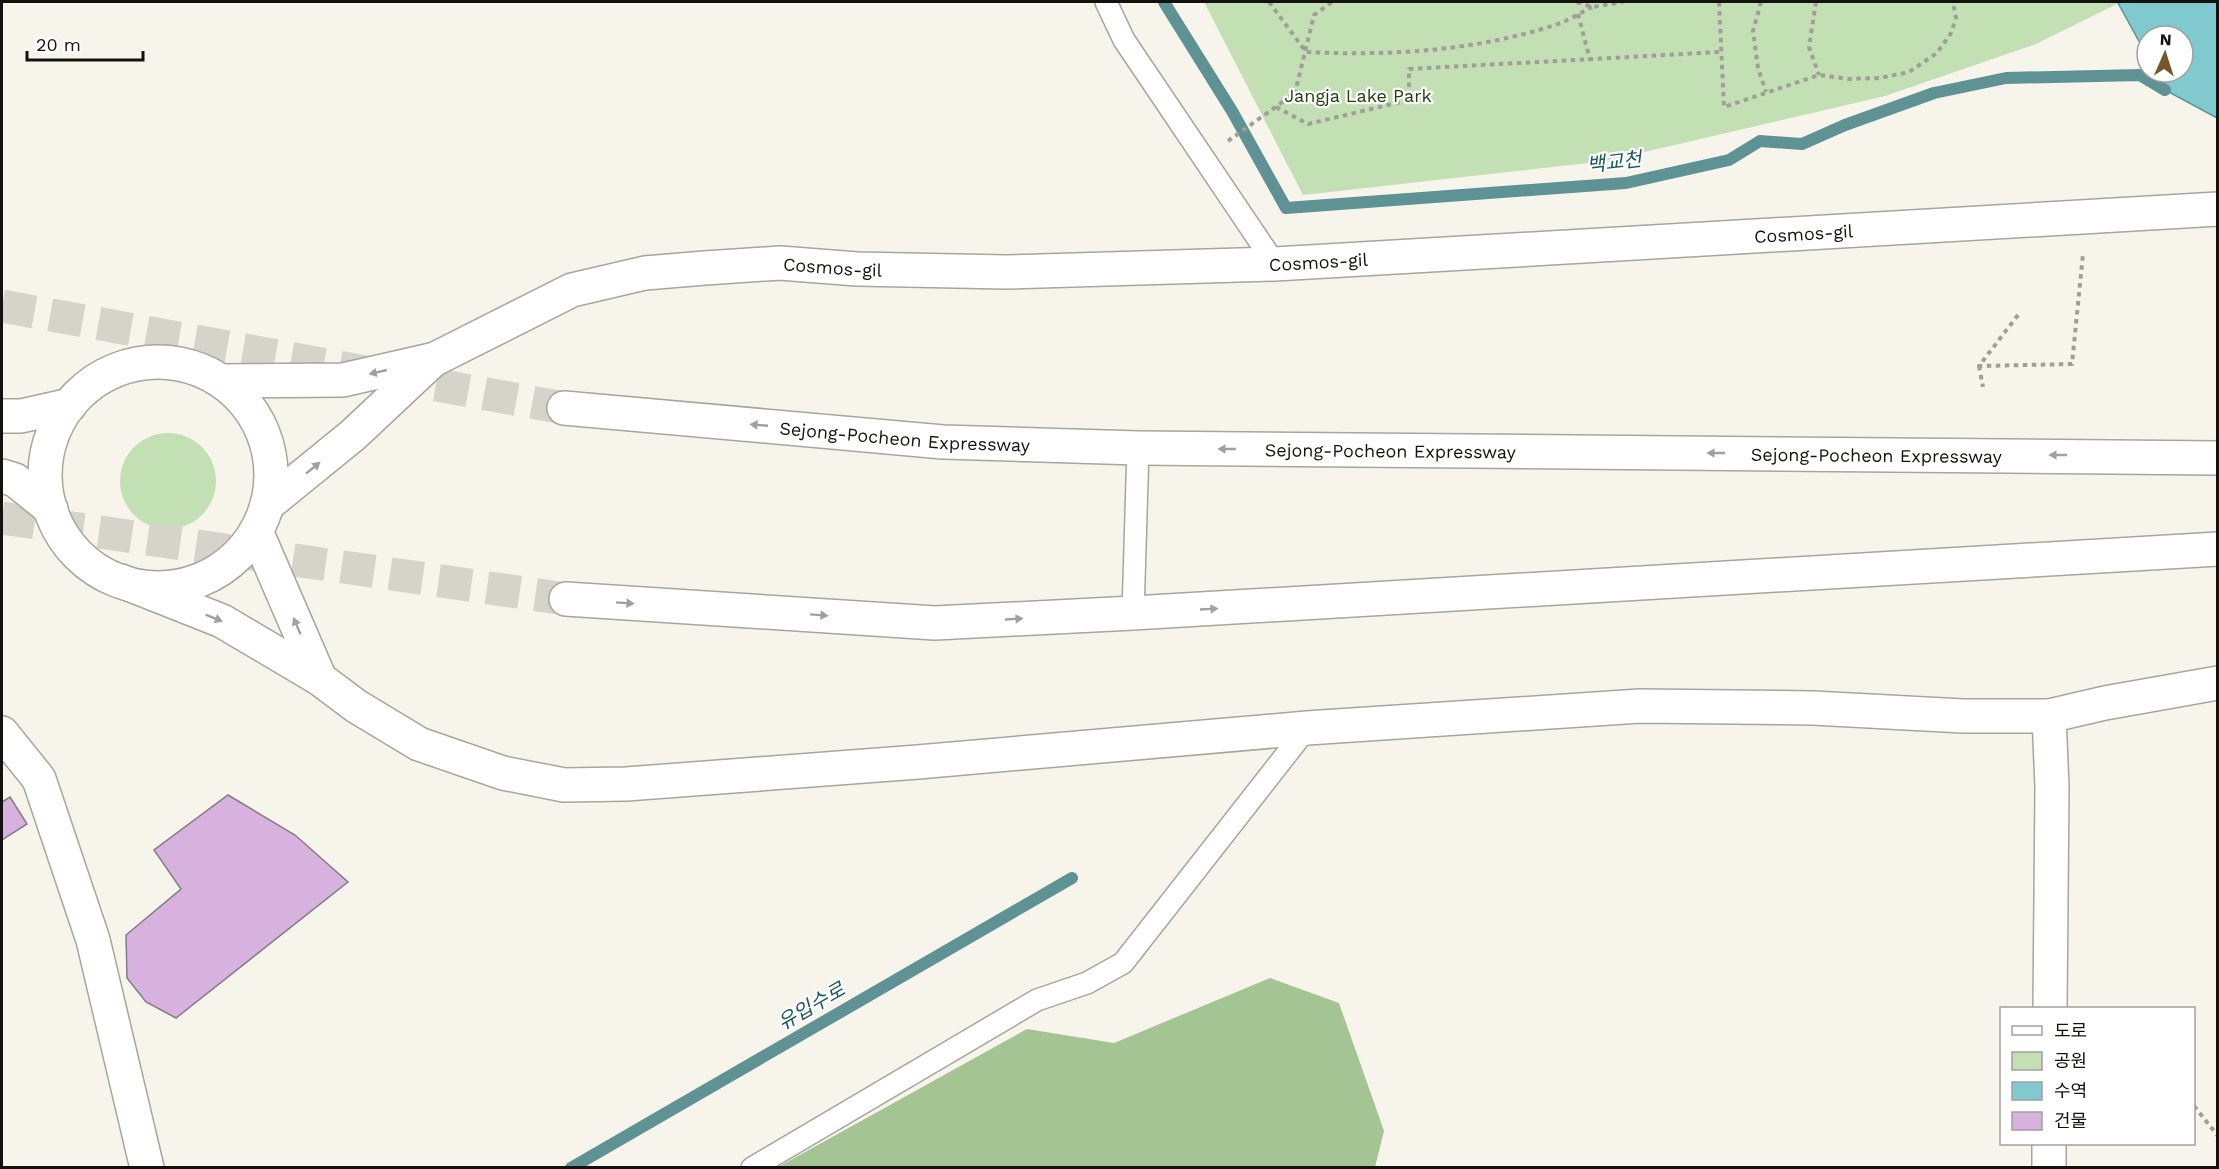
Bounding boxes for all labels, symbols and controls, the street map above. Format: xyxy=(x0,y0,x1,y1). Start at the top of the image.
scale bar xyxy=(27,24,142,62)
north arrow xyxy=(2135,24,2195,84)
text: N xyxy=(2159,30,2172,49)
text: 20 m xyxy=(36,34,81,55)
park label: Jangja Lake Park xyxy=(1284,85,1432,106)
water label: 백교천 xyxy=(1585,146,1645,177)
street label: Cosmos-gil xyxy=(1753,220,1854,247)
street label: Cosmos-gil xyxy=(1268,248,1369,275)
street label: Cosmos-gil xyxy=(782,253,883,280)
one-way arrow xyxy=(368,367,387,377)
street label: Sejong-Pocheon Expressway xyxy=(779,417,1031,455)
one-way arrow xyxy=(750,421,769,430)
street label: Sejong-Pocheon Expressway xyxy=(1265,439,1517,462)
street label: Sejong-Pocheon Expressway xyxy=(1751,443,2003,467)
one-way arrow xyxy=(1217,444,1236,454)
one-way arrow xyxy=(1706,448,1725,457)
one-way arrow xyxy=(2048,450,2067,460)
one-way arrow xyxy=(305,462,320,475)
one-way arrow xyxy=(615,598,634,608)
one-way arrow xyxy=(1199,604,1218,613)
one-way arrow xyxy=(810,611,829,620)
one-way arrow xyxy=(206,613,224,623)
one-way arrow xyxy=(1005,614,1024,623)
one-way arrow xyxy=(293,617,302,634)
water label: 유입수로 xyxy=(773,976,850,1035)
legend xyxy=(2000,1007,2195,1145)
text: 도로 xyxy=(2054,1020,2087,1041)
text: 공원 xyxy=(2054,1050,2087,1071)
text: 수역 xyxy=(2054,1080,2087,1101)
text: 건물 xyxy=(2054,1110,2087,1131)

